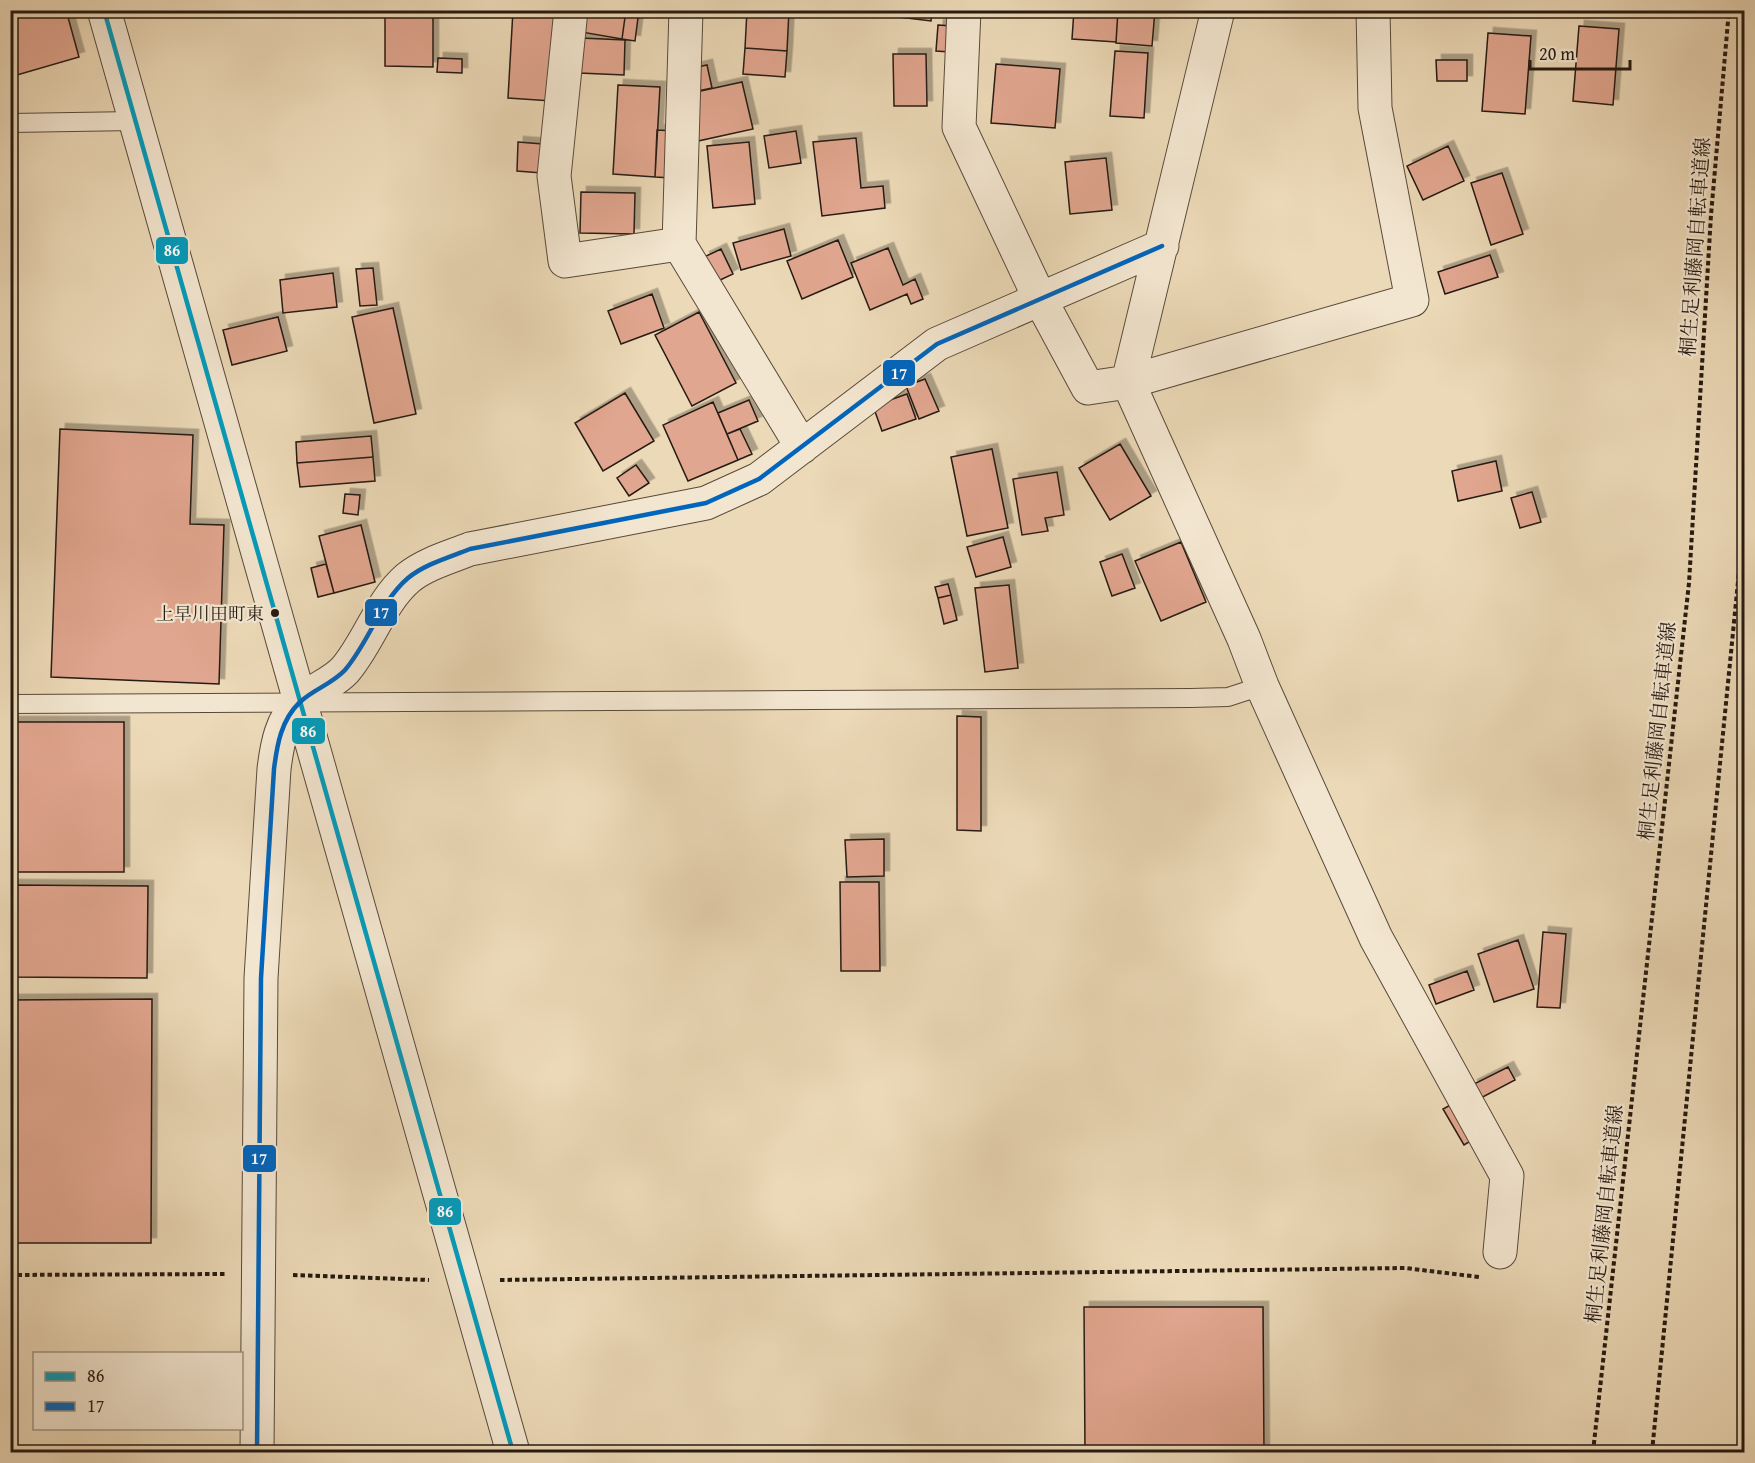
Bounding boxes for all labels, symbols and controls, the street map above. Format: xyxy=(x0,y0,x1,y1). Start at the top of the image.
scale bar xyxy=(1530,33,1630,71)
text: 20 m xyxy=(1539,40,1575,67)
street label: 桐生足利藤岡自転車道線 xyxy=(1672,136,1717,358)
line badge: 86 xyxy=(155,236,189,265)
text: 86 xyxy=(164,238,180,262)
line badge: 17 xyxy=(882,359,916,387)
text: 17 xyxy=(891,361,907,385)
line badge: 17 xyxy=(364,598,398,627)
place label: 上早川田町東 xyxy=(156,600,264,627)
text: 17 xyxy=(373,600,389,624)
marker: 上早川田町東 xyxy=(269,607,281,619)
street label: 桐生足利藤岡自転車道線 xyxy=(1631,620,1682,842)
line badge: 86 xyxy=(291,717,326,745)
text: 86 xyxy=(300,719,316,743)
street label: 桐生足利藤岡自転車道線 xyxy=(1578,1103,1629,1325)
line badge: 17 xyxy=(242,1144,277,1173)
text: 17 xyxy=(251,1146,267,1170)
line badge: 86 xyxy=(428,1197,462,1226)
text: 86 xyxy=(437,1199,453,1223)
legend xyxy=(33,1352,243,1430)
text: 86 xyxy=(87,1362,104,1389)
text: 17 xyxy=(87,1392,104,1419)

